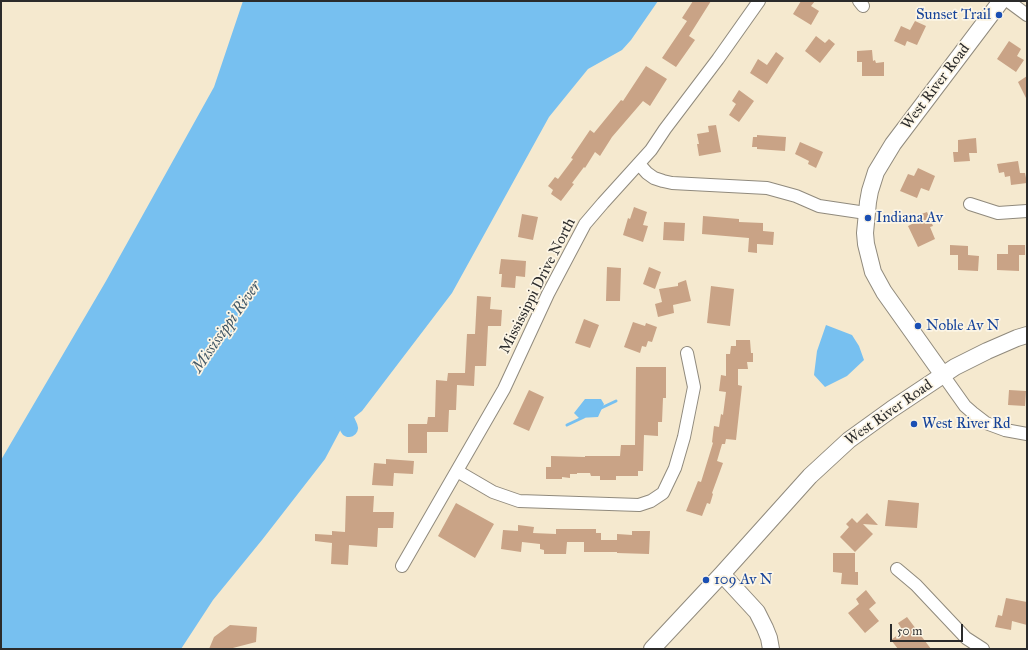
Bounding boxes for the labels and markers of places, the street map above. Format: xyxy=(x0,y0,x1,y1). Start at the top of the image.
place label: Sunset Trail xyxy=(916,6,991,24)
marker: Sunset Trail xyxy=(994,10,1004,20)
place label: Indiana Av xyxy=(876,209,943,227)
marker: Indiana Av xyxy=(863,213,873,223)
place label: Noble Av N xyxy=(926,317,1000,335)
marker: Noble Av N xyxy=(913,321,923,331)
place label: West River Rd xyxy=(922,415,1011,433)
marker: West River Rd xyxy=(909,419,919,429)
place label: 109 Av N xyxy=(714,571,773,589)
marker: 109 Av N xyxy=(701,575,711,585)

